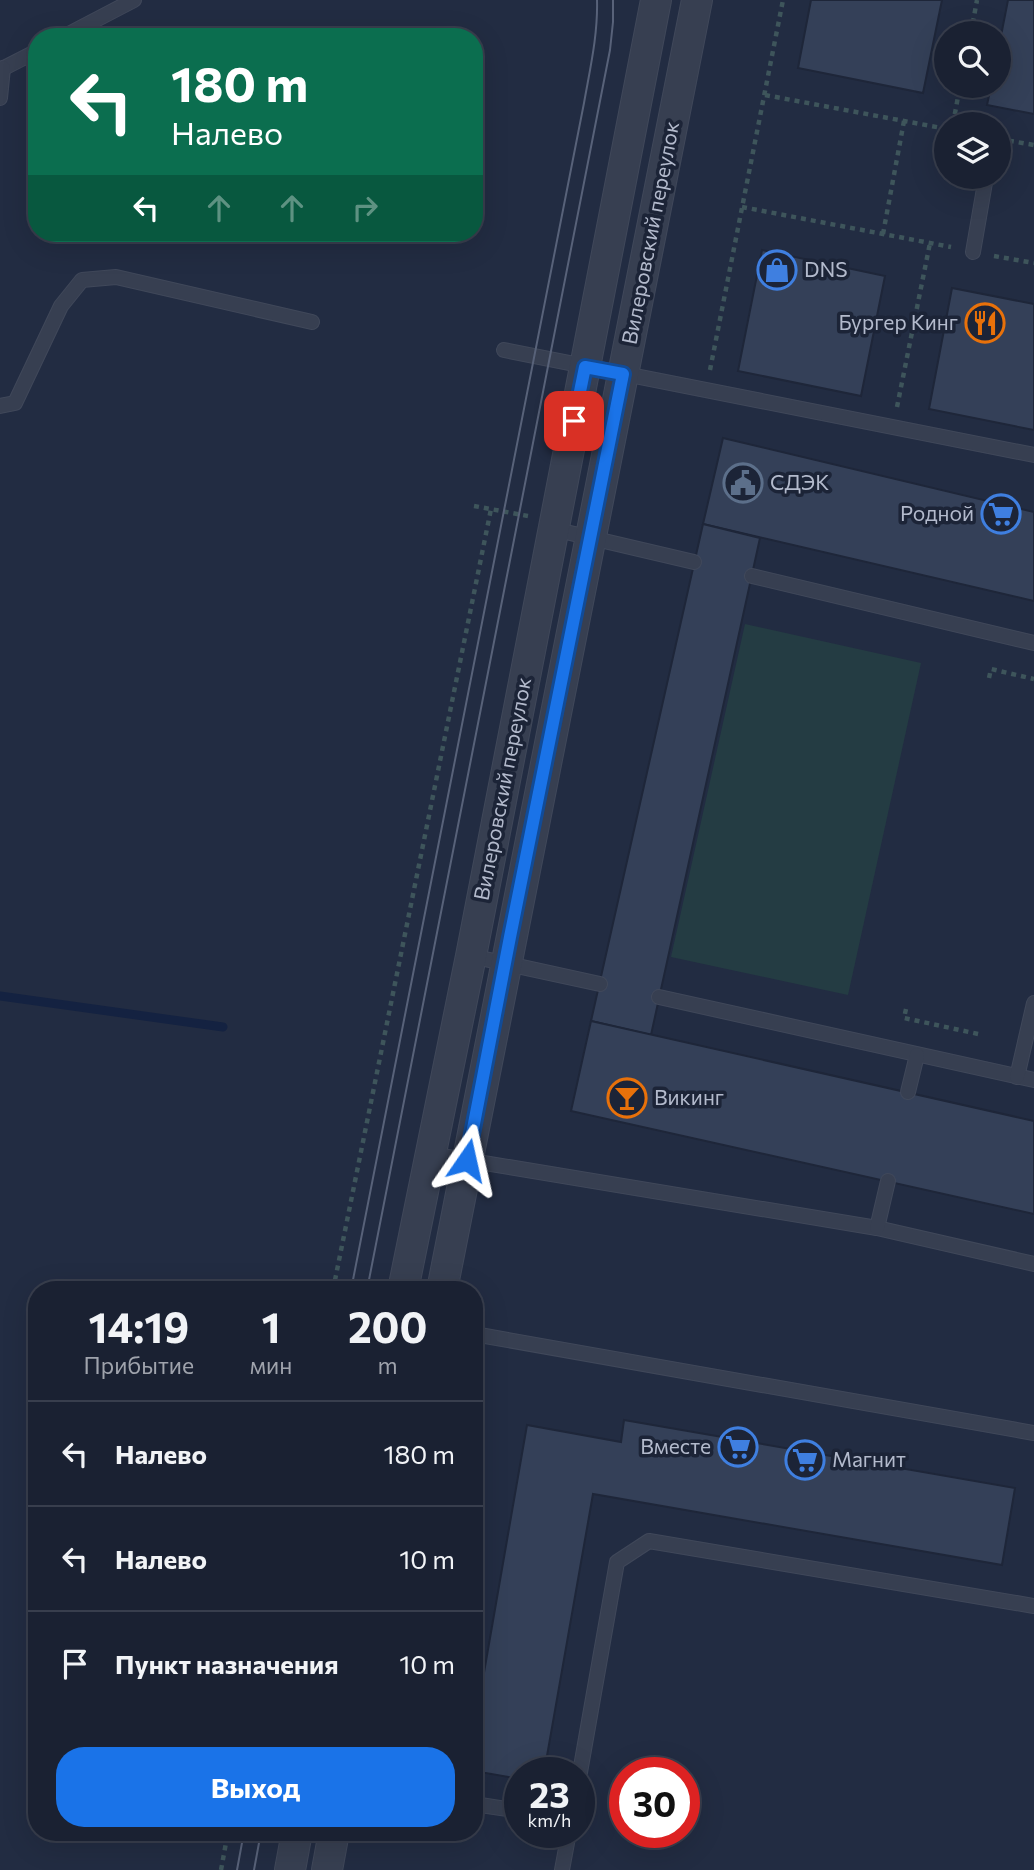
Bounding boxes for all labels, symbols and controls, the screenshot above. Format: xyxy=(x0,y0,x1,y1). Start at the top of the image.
map controls xyxy=(934,21,1011,189)
button: search xyxy=(934,21,1011,98)
text: 180 m xyxy=(171,52,308,112)
icon: left xyxy=(56,56,147,147)
text: Налево xyxy=(171,112,283,152)
button: layers xyxy=(934,112,1011,189)
street label: Вилеровский переулок xyxy=(616,119,683,346)
icon: left xyxy=(127,189,165,227)
icon: ahead xyxy=(200,189,238,227)
icon: ahead xyxy=(273,189,311,227)
icon: right xyxy=(346,189,384,227)
shop icon: DNS xyxy=(756,249,798,291)
place label: DNS xyxy=(804,256,848,281)
restaurant icon: Бургер Кинг xyxy=(964,302,1006,344)
place label: Бургер Кинг xyxy=(838,309,958,334)
pin xyxy=(544,391,604,451)
icon: arrive xyxy=(555,402,593,440)
public building icon: СДЭК xyxy=(722,462,764,504)
place label: СДЭК xyxy=(770,469,829,494)
supermarket icon: Родной xyxy=(980,493,1022,535)
place label: Родной xyxy=(900,500,974,525)
street label: Вилеровский переулок xyxy=(468,675,535,902)
bar icon: Викинг xyxy=(606,1077,648,1119)
place label: Викинг xyxy=(654,1084,724,1109)
position arrow xyxy=(430,1123,504,1197)
text: 14:19 xyxy=(88,1300,189,1352)
text: 1 xyxy=(262,1300,281,1352)
text: 200 xyxy=(348,1300,427,1352)
text: Прибытие xyxy=(84,1351,194,1379)
text: мин xyxy=(250,1351,292,1379)
text: m xyxy=(378,1351,398,1379)
supermarket icon: Вместе xyxy=(717,1426,759,1468)
place label: Вместе xyxy=(640,1433,711,1458)
icon: left xyxy=(56,1435,94,1473)
text: Налево xyxy=(115,1438,207,1469)
text: 180 m xyxy=(383,1438,455,1469)
supermarket icon: Магнит xyxy=(784,1439,826,1481)
place label: Магнит xyxy=(832,1446,906,1471)
icon: left xyxy=(56,1540,94,1578)
text: Налево xyxy=(115,1543,207,1574)
text: 10 m xyxy=(399,1543,455,1574)
icon: arrive xyxy=(56,1645,94,1683)
text: Пункт назначения xyxy=(115,1648,339,1679)
text: 10 m xyxy=(399,1648,455,1679)
button: Выход xyxy=(56,1747,455,1827)
speed limit sign: 30 xyxy=(609,1757,700,1848)
text: 23 xyxy=(529,1772,570,1815)
text: km/h xyxy=(528,1809,571,1831)

